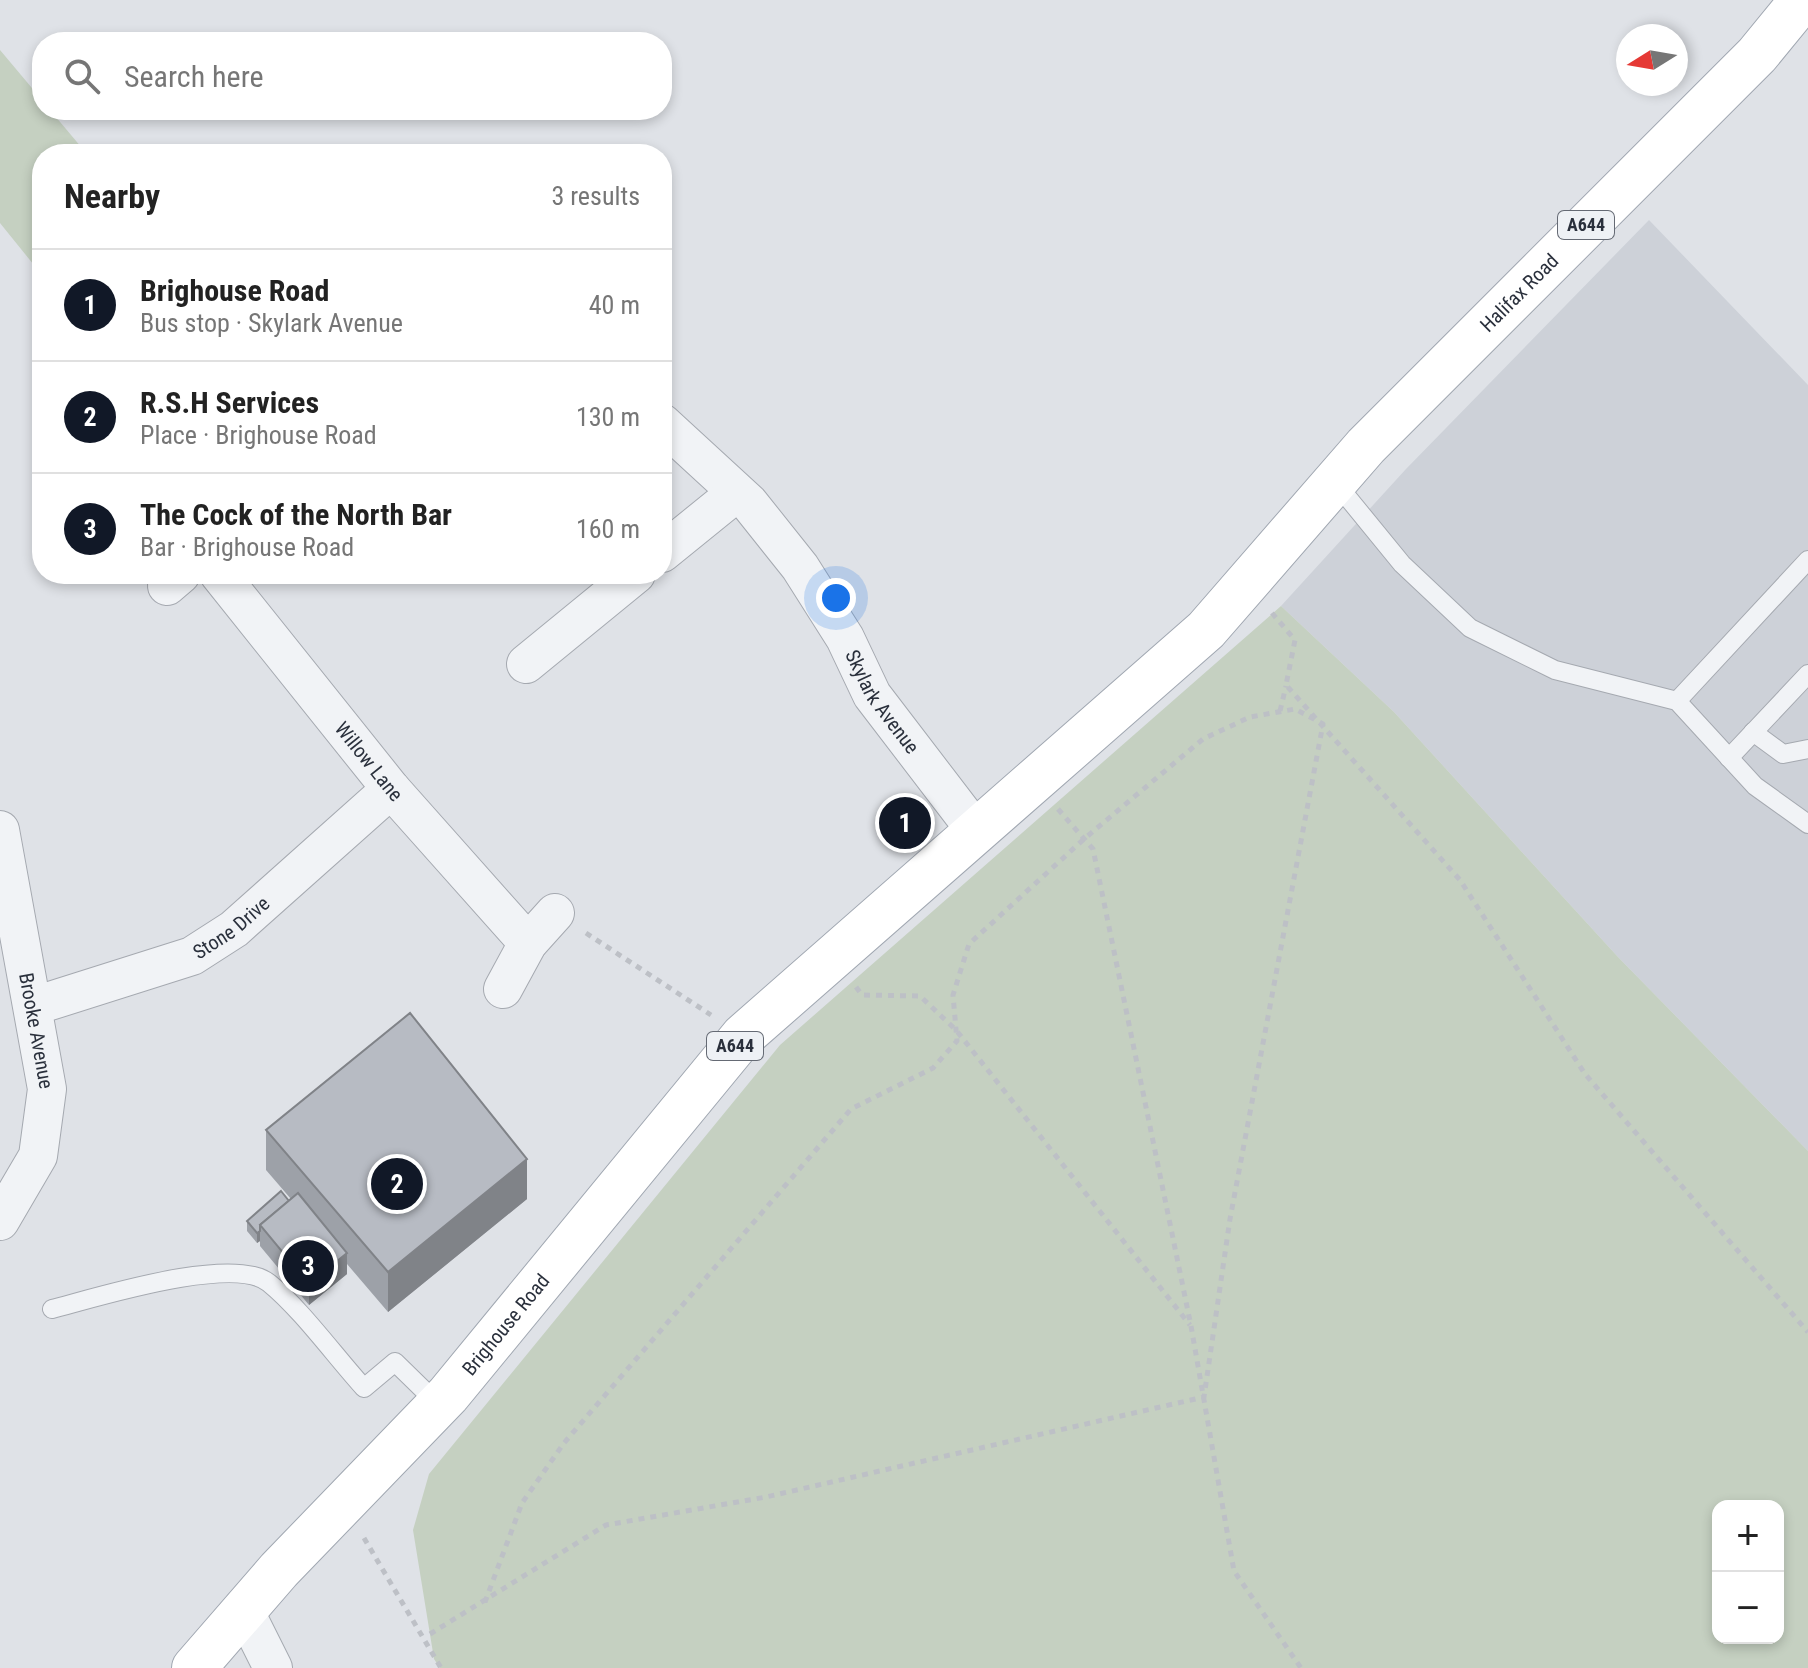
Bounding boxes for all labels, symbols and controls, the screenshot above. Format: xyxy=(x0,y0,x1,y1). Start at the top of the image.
north arrow xyxy=(1616,24,1688,96)
search box xyxy=(32,32,672,120)
icon: search xyxy=(60,54,104,98)
text: Search here xyxy=(124,59,264,94)
text: Nearby xyxy=(64,176,160,216)
text: 3 results xyxy=(551,181,640,211)
road number: A644 xyxy=(1558,211,1614,239)
street label: Halifax Road xyxy=(1475,249,1563,337)
text: Brighouse Road xyxy=(140,273,329,308)
text: 1 xyxy=(83,290,97,320)
text: 40 m xyxy=(589,290,640,320)
text: Bus stop · Skylark Avenue xyxy=(140,308,403,338)
text: R.S.H Services xyxy=(140,385,319,420)
text: 2 xyxy=(83,402,97,432)
text: 130 m xyxy=(576,402,640,432)
text: Place · Brighouse Road xyxy=(140,420,377,450)
text: The Cock of the North Bar xyxy=(140,497,452,532)
text: 3 xyxy=(83,514,97,544)
text: 160 m xyxy=(576,514,640,544)
text: Bar · Brighouse Road xyxy=(140,532,354,562)
your location xyxy=(816,578,856,618)
street label: Skylark Avenue xyxy=(840,646,924,758)
street label: Willow Lane xyxy=(330,717,408,806)
pin: 1 xyxy=(879,793,931,853)
street label: Stone Drive xyxy=(188,891,274,964)
street label: Brooke Avenue xyxy=(14,971,59,1091)
road number: A644 xyxy=(707,1032,763,1060)
pin: 2 xyxy=(371,1154,423,1214)
pin: 3 xyxy=(282,1236,334,1296)
street label: Brighouse Road xyxy=(457,1269,554,1380)
map controls xyxy=(1712,1500,1784,1644)
button: + xyxy=(1712,1500,1784,1572)
button: − xyxy=(1712,1572,1784,1644)

